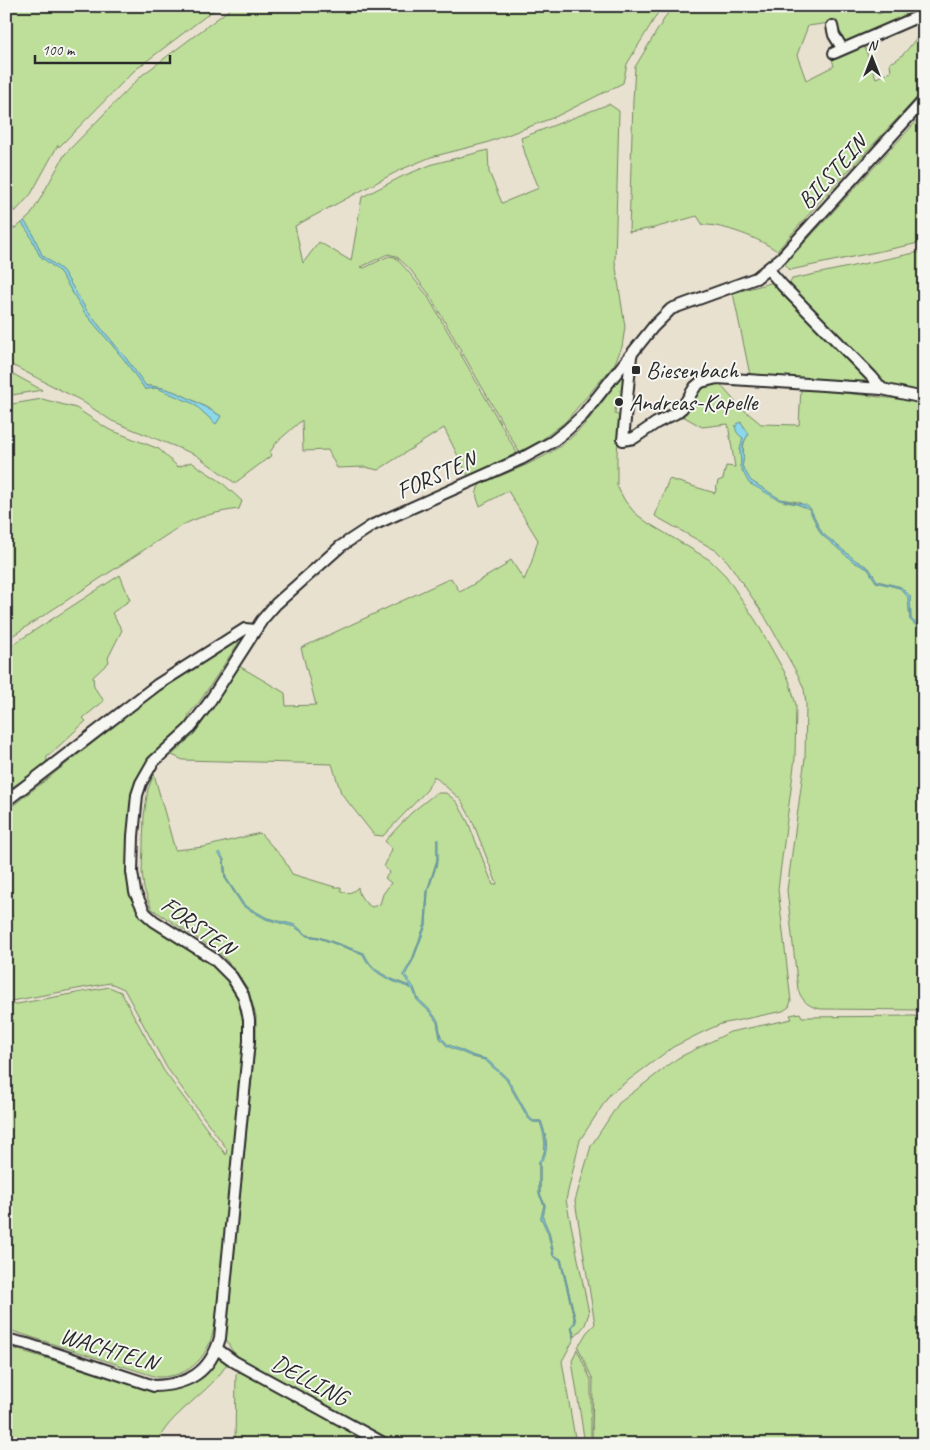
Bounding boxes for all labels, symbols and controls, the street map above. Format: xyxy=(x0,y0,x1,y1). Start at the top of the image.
scale bar xyxy=(35,32,170,64)
north arrow xyxy=(848,32,898,82)
text: N xyxy=(868,37,879,54)
text: 100 m xyxy=(42,41,76,60)
street label: BILSTEIN xyxy=(791,126,875,215)
place label: Biesenbach xyxy=(646,355,739,385)
marker: Biesenbach xyxy=(630,364,642,376)
place label: Andreas-Kapelle xyxy=(629,387,760,417)
marker: Andreas-Kapelle xyxy=(613,396,625,408)
street label: FORSTEN xyxy=(392,443,483,506)
street label: FORSTEN xyxy=(155,889,243,965)
street label: WACHTELN xyxy=(57,1320,165,1379)
street label: DELLING xyxy=(267,1348,355,1413)

